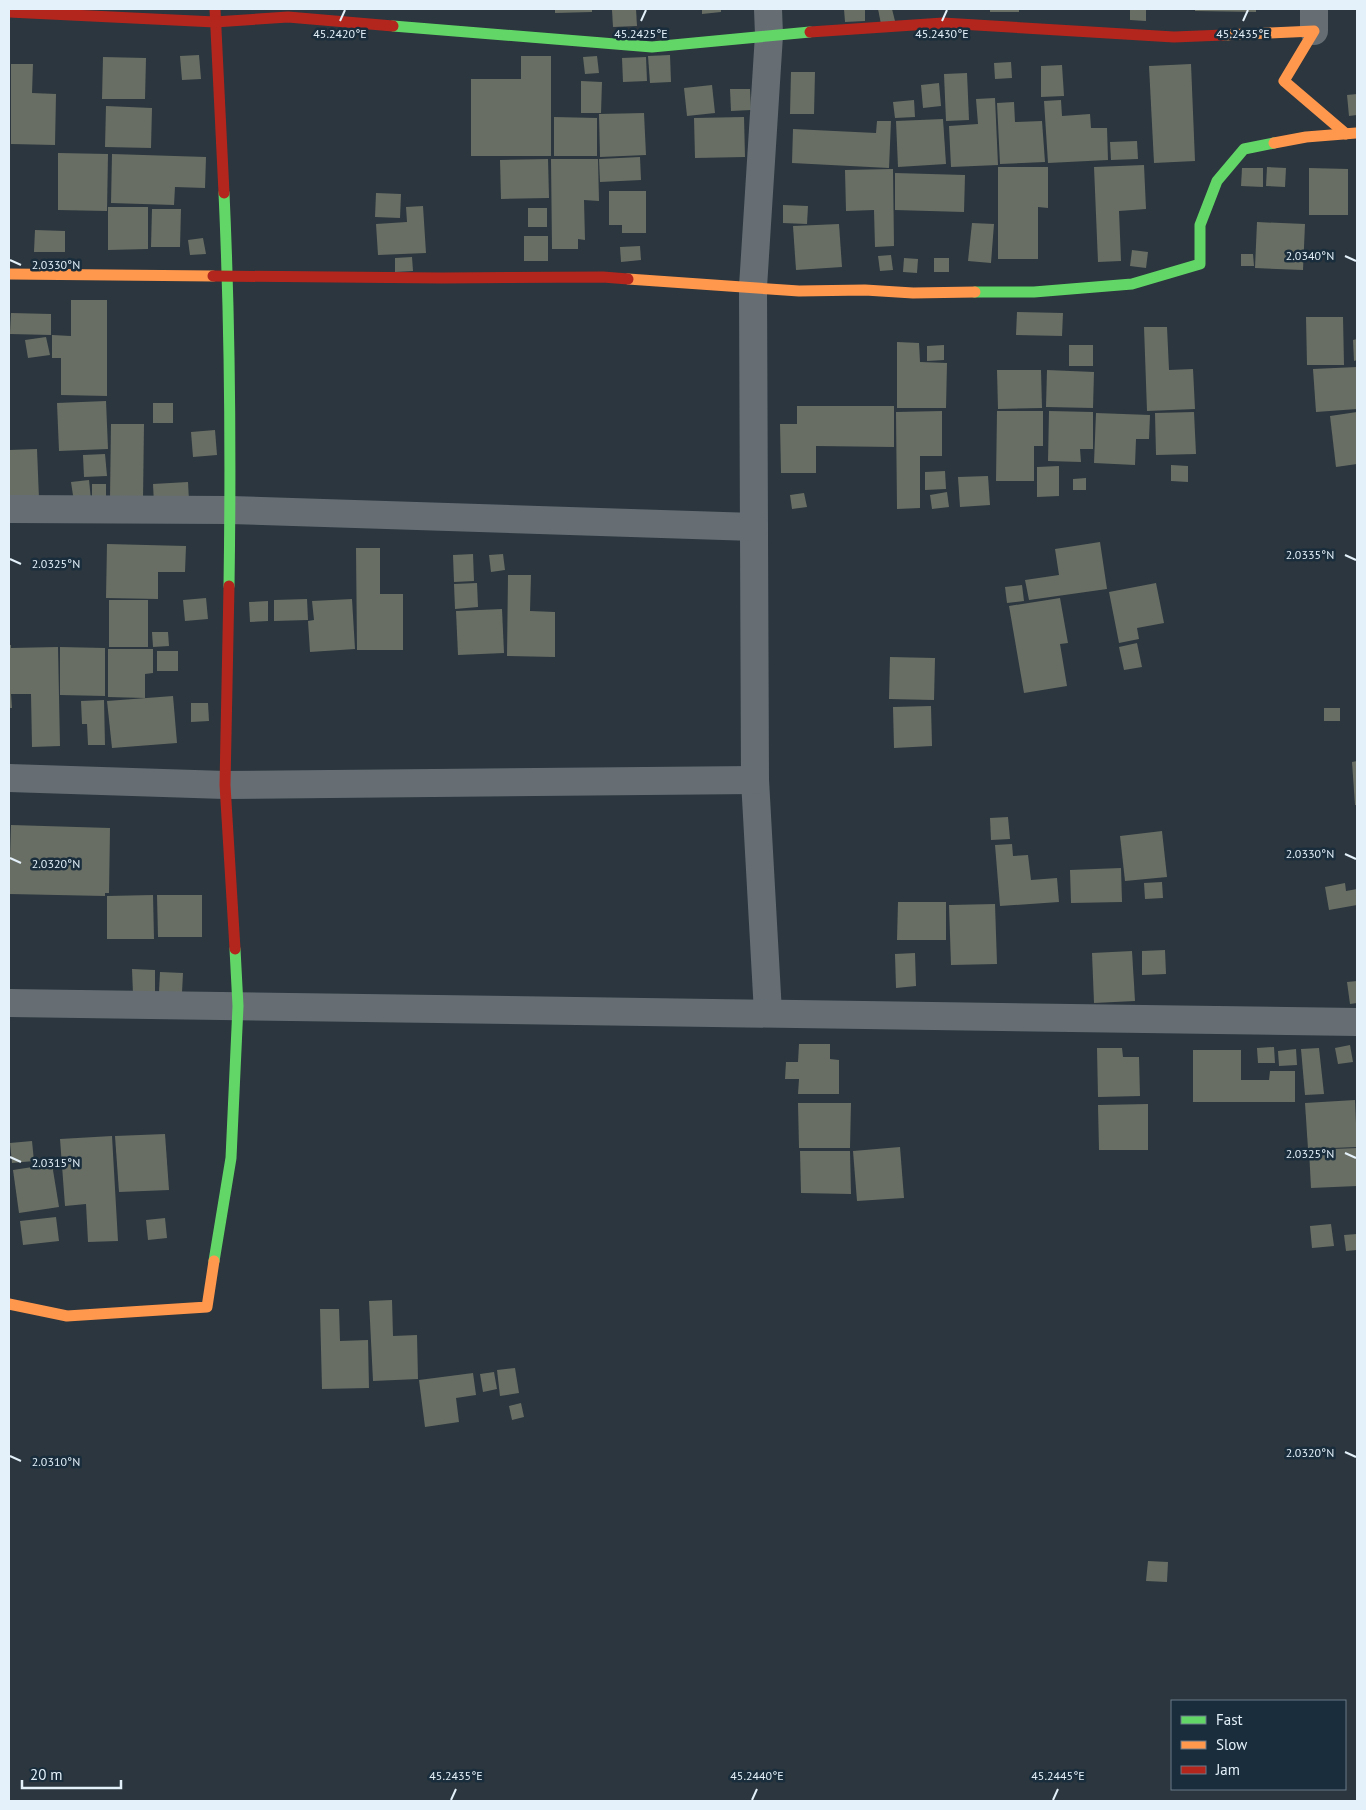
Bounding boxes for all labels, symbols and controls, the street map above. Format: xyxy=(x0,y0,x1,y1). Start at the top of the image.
text: 45.2420°E xyxy=(313,26,367,41)
text: 45.2425°E xyxy=(614,26,668,41)
text: 45.2430°E xyxy=(915,26,969,41)
text: 45.2435°E xyxy=(1216,26,1270,41)
text: 2.0340°N xyxy=(1286,248,1334,263)
text: 2.0330°N xyxy=(32,257,80,272)
text: 2.0335°N xyxy=(1286,547,1334,562)
text: 2.0325°N xyxy=(32,556,80,571)
text: 2.0330°N xyxy=(1286,846,1334,861)
text: 2.0320°N xyxy=(32,856,80,871)
text: 2.0325°N xyxy=(1286,1146,1334,1161)
text: 2.0315°N xyxy=(32,1155,80,1170)
text: 2.0320°N xyxy=(1286,1445,1334,1460)
text: 2.0310°N xyxy=(32,1454,80,1469)
legend xyxy=(1171,1700,1346,1790)
text: Fast xyxy=(1216,1710,1243,1729)
text: Slow xyxy=(1216,1735,1247,1754)
scale bar xyxy=(22,1758,121,1790)
text: Jam xyxy=(1215,1760,1240,1779)
text: 20 m xyxy=(30,1765,63,1784)
text: 45.2435°E xyxy=(429,1768,483,1783)
text: 45.2440°E xyxy=(730,1768,784,1783)
text: 45.2445°E xyxy=(1031,1768,1085,1783)

